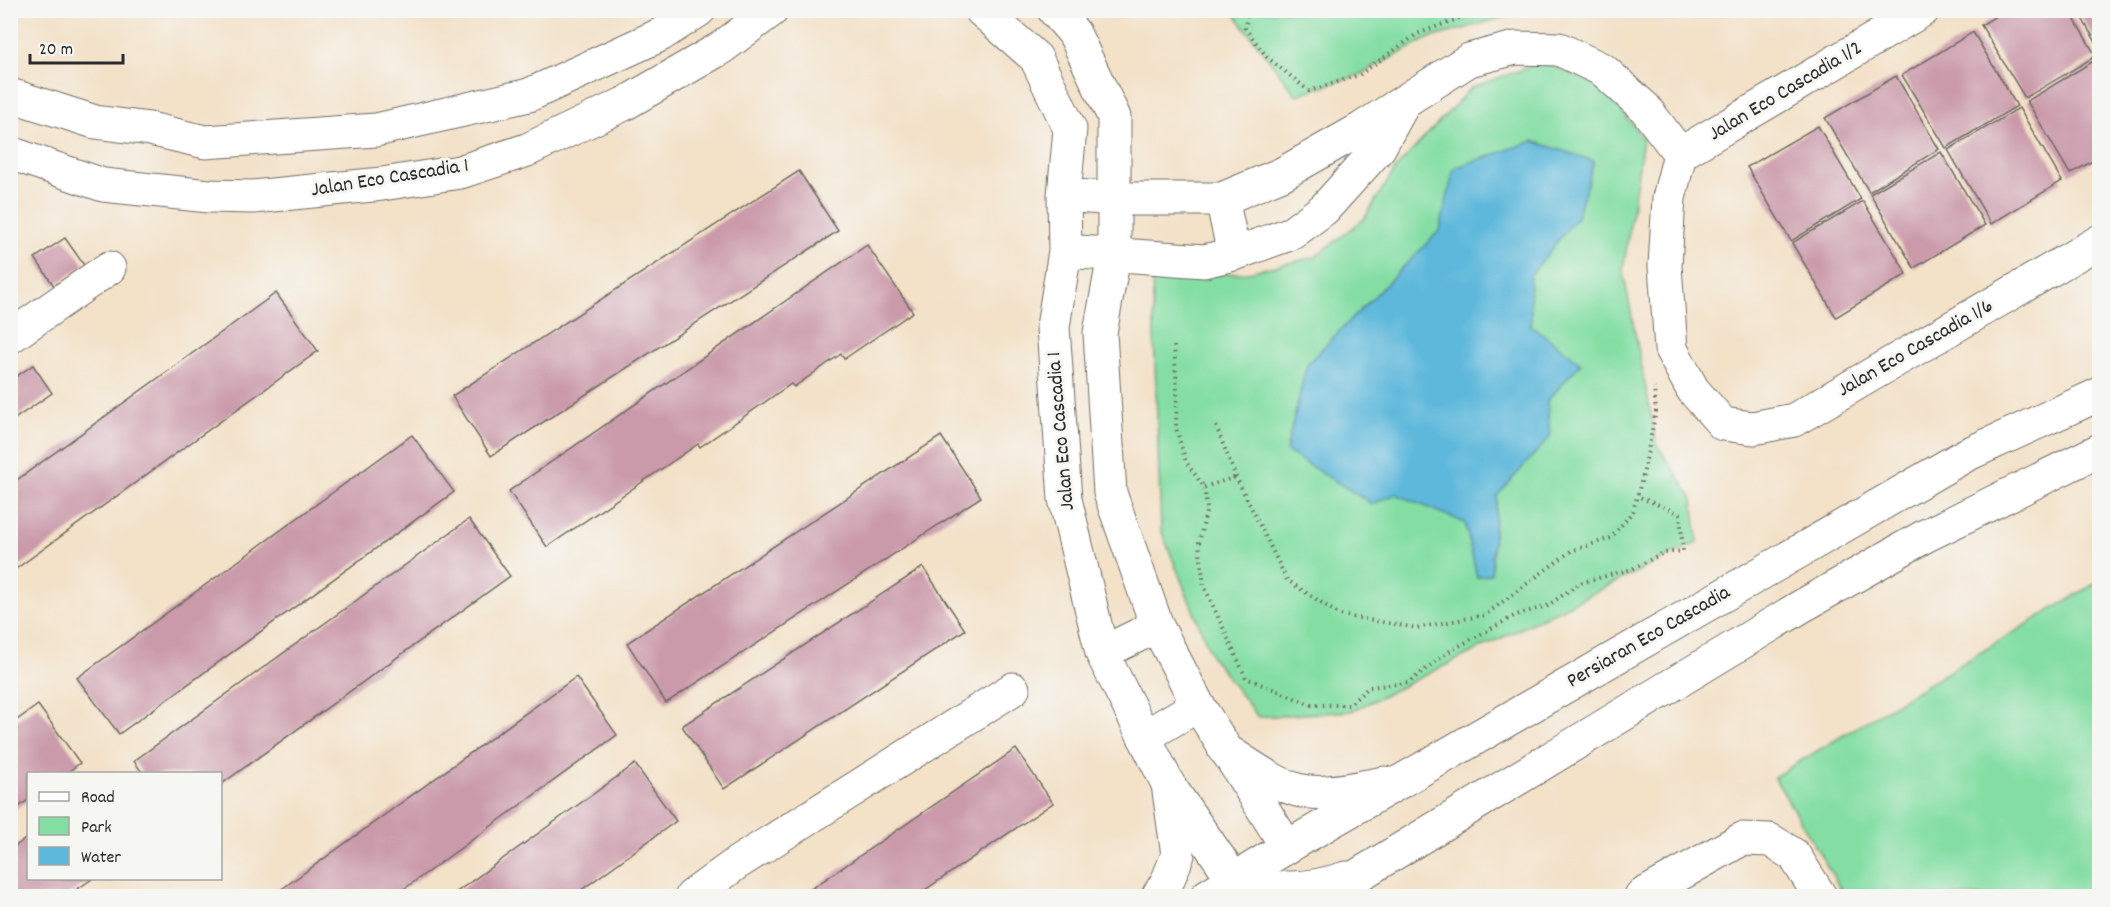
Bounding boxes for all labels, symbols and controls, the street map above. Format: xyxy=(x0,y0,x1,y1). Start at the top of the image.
scale bar xyxy=(30,27,123,65)
street label: Jalan Eco Cascadia 1/2 xyxy=(1704,34,1868,150)
text: 20 m xyxy=(39,38,73,63)
street label: Jalan Eco Cascadia 1 xyxy=(309,152,471,206)
street label: Jalan Eco Cascadia 1/6 xyxy=(1832,292,2000,406)
street label: Jalan Eco Cascadia 1 xyxy=(1040,350,1084,512)
street label: Persiaran Eco Cascadia xyxy=(1562,578,1737,697)
legend xyxy=(27,772,222,880)
text: Road xyxy=(81,786,115,811)
text: Park xyxy=(81,816,112,841)
text: Water xyxy=(81,846,121,871)

